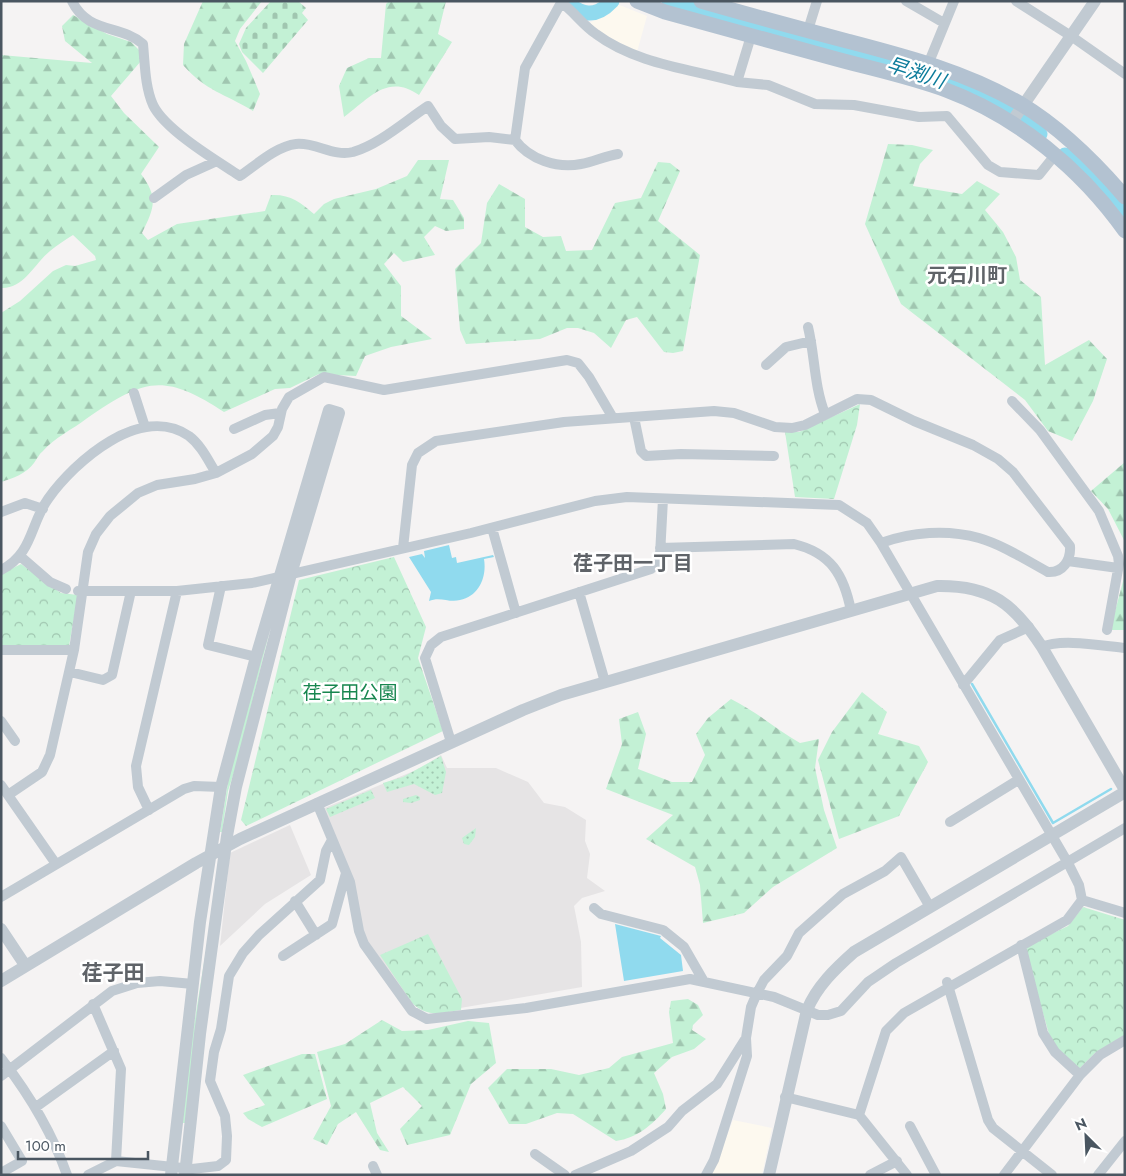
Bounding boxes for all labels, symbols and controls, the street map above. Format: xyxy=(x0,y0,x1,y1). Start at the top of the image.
water label: 早渕川 xyxy=(883,50,951,97)
district label: 元石川町 xyxy=(927,261,1007,290)
district label: 荏子田一丁目 xyxy=(573,549,693,578)
park label: 荏子田公園 xyxy=(302,679,398,706)
district label: 荏子田 xyxy=(82,958,145,988)
north arrow xyxy=(1061,1111,1111,1161)
text: N xyxy=(1072,1113,1090,1136)
scale bar xyxy=(18,1128,148,1160)
text: 100 m xyxy=(25,1135,66,1157)

